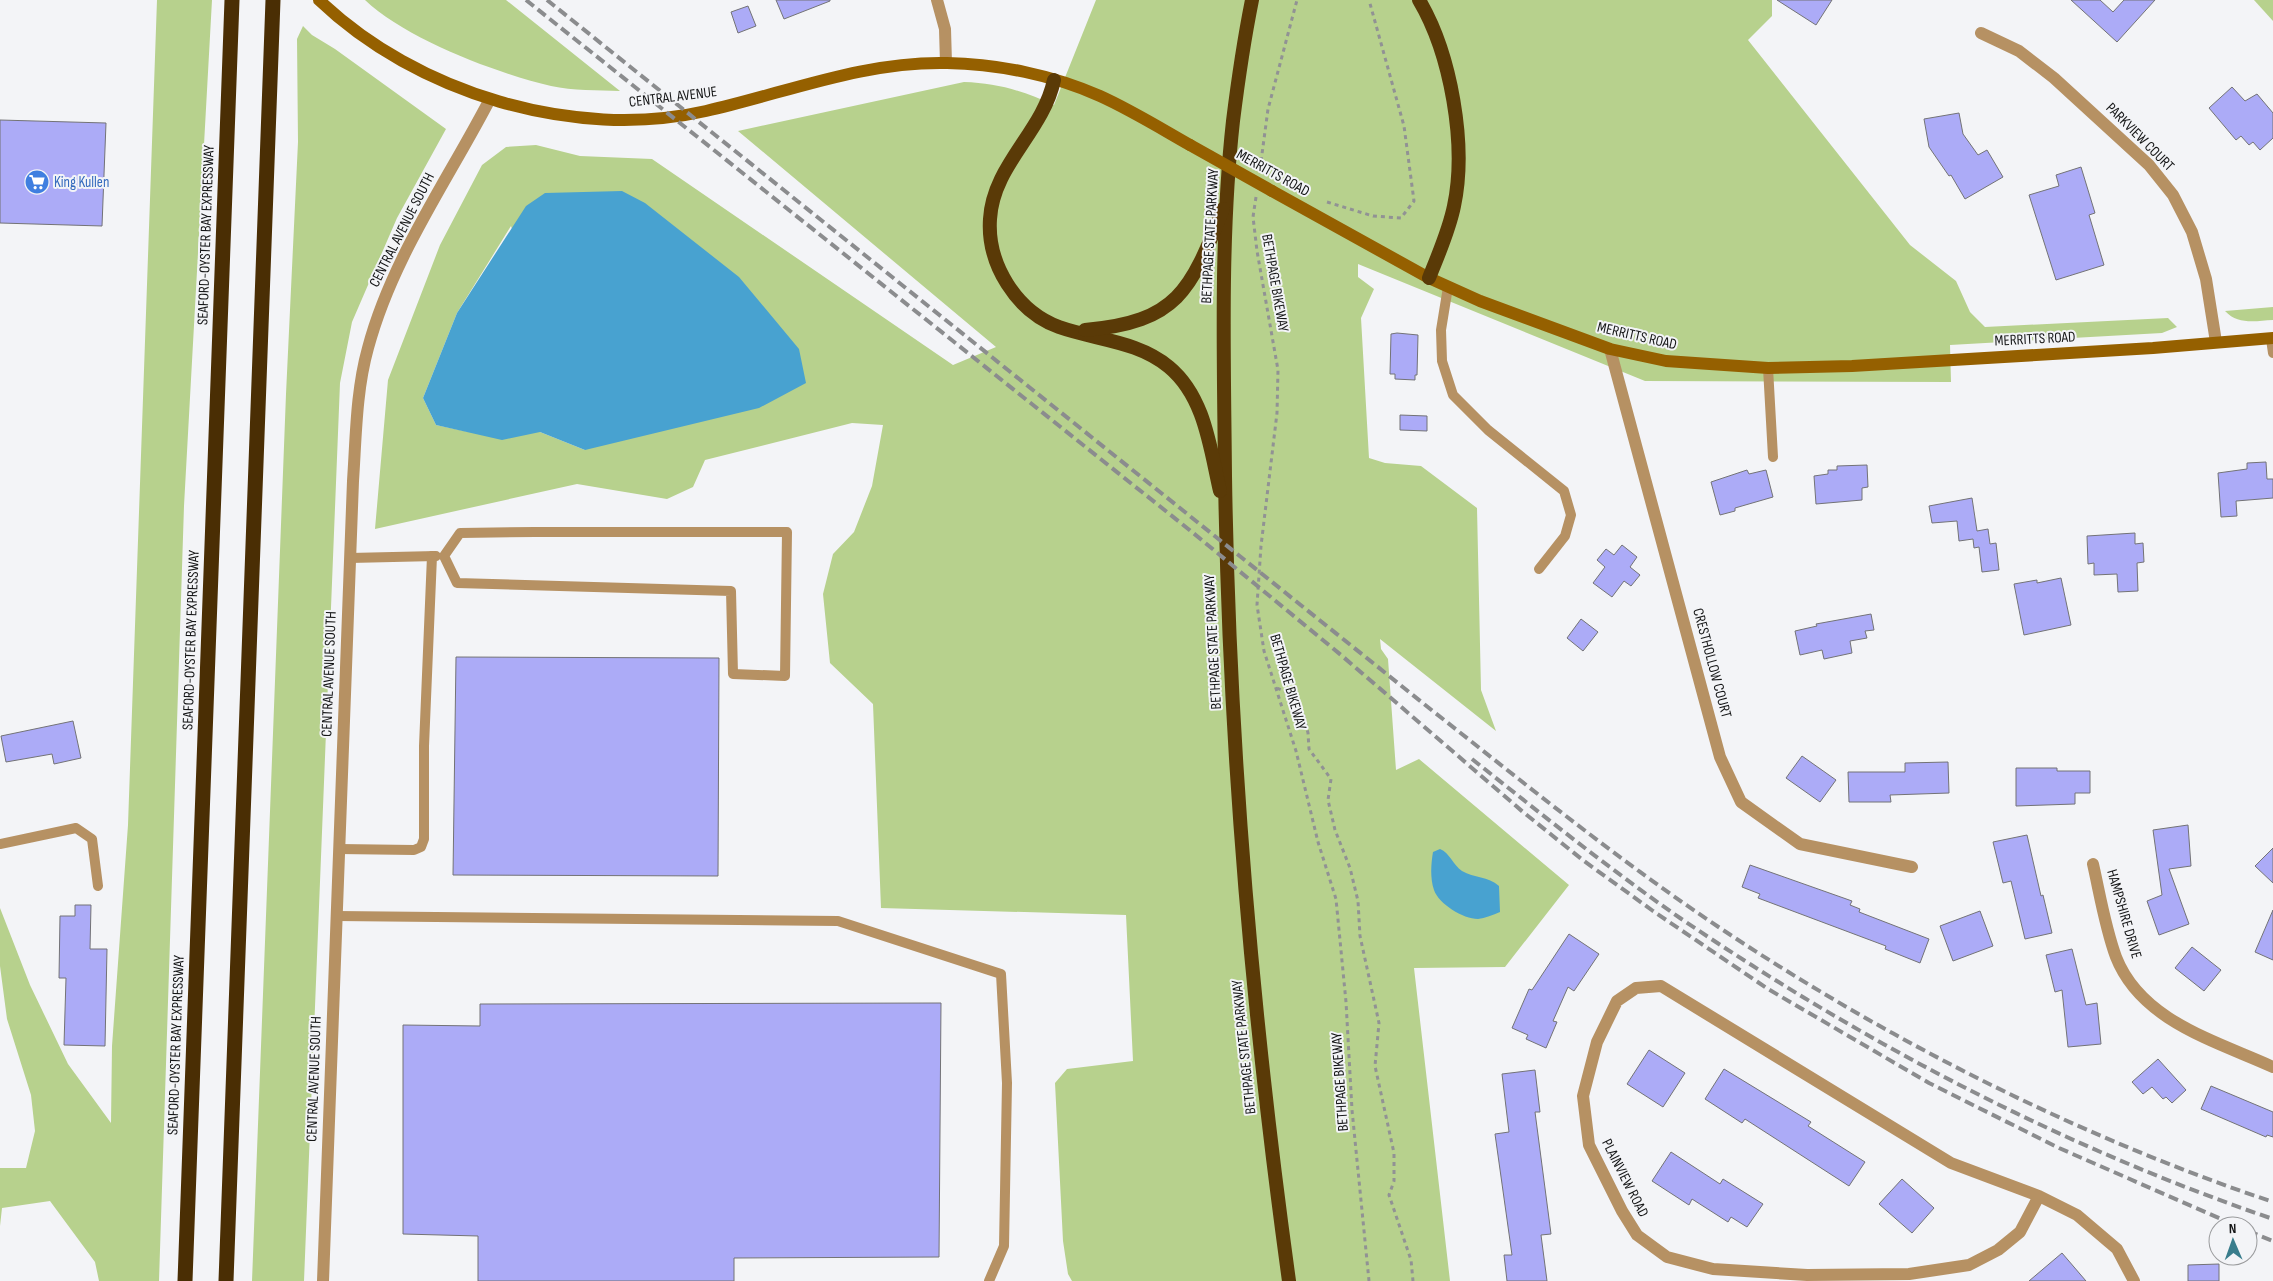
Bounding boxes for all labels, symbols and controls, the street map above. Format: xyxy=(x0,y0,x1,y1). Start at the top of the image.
street label: CENTRAL AVENUE xyxy=(628,82,718,112)
street label: PARKVIEW COURT xyxy=(2102,99,2178,175)
street label: SEAFORD-OYSTER BAY EXPRESSWAY xyxy=(193,144,219,325)
street label: MERRITTS ROAD xyxy=(1233,145,1313,201)
street label: BETHPAGE STATE PARKWAY xyxy=(1197,167,1223,304)
supermarket icon: King Kullen xyxy=(24,169,50,195)
street label: CENTRAL AVENUE SOUTH xyxy=(365,170,439,290)
place label: King Kullen xyxy=(54,173,109,192)
street label: BETHPAGE BIKEWAY xyxy=(1257,233,1293,334)
street label: MERRITTS ROAD xyxy=(1595,318,1679,354)
street label: MERRITTS ROAD xyxy=(1994,327,2076,351)
street label: SEAFORD-OYSTER BAY EXPRESSWAY xyxy=(178,549,204,730)
street label: BETHPAGE STATE PARKWAY xyxy=(1200,573,1226,710)
street label: CRESTHOLLOW COURT xyxy=(1688,606,1736,720)
street label: CENTRAL AVENUE SOUTH xyxy=(317,611,341,737)
street label: BETHPAGE BIKEWAY xyxy=(1265,632,1311,733)
street label: HAMPSHIRE DRIVE xyxy=(2102,867,2146,961)
street label: SEAFORD-OYSTER BAY EXPRESSWAY xyxy=(163,954,189,1135)
street label: BETHPAGE STATE PARKWAY xyxy=(1227,978,1261,1115)
street label: CENTRAL AVENUE SOUTH xyxy=(302,1016,326,1142)
street label: BETHPAGE BIKEWAY xyxy=(1327,1031,1353,1132)
street label: PLAINVIEW ROAD xyxy=(1597,1136,1653,1220)
north arrow xyxy=(2208,1216,2258,1266)
text: N xyxy=(2229,1220,2237,1237)

